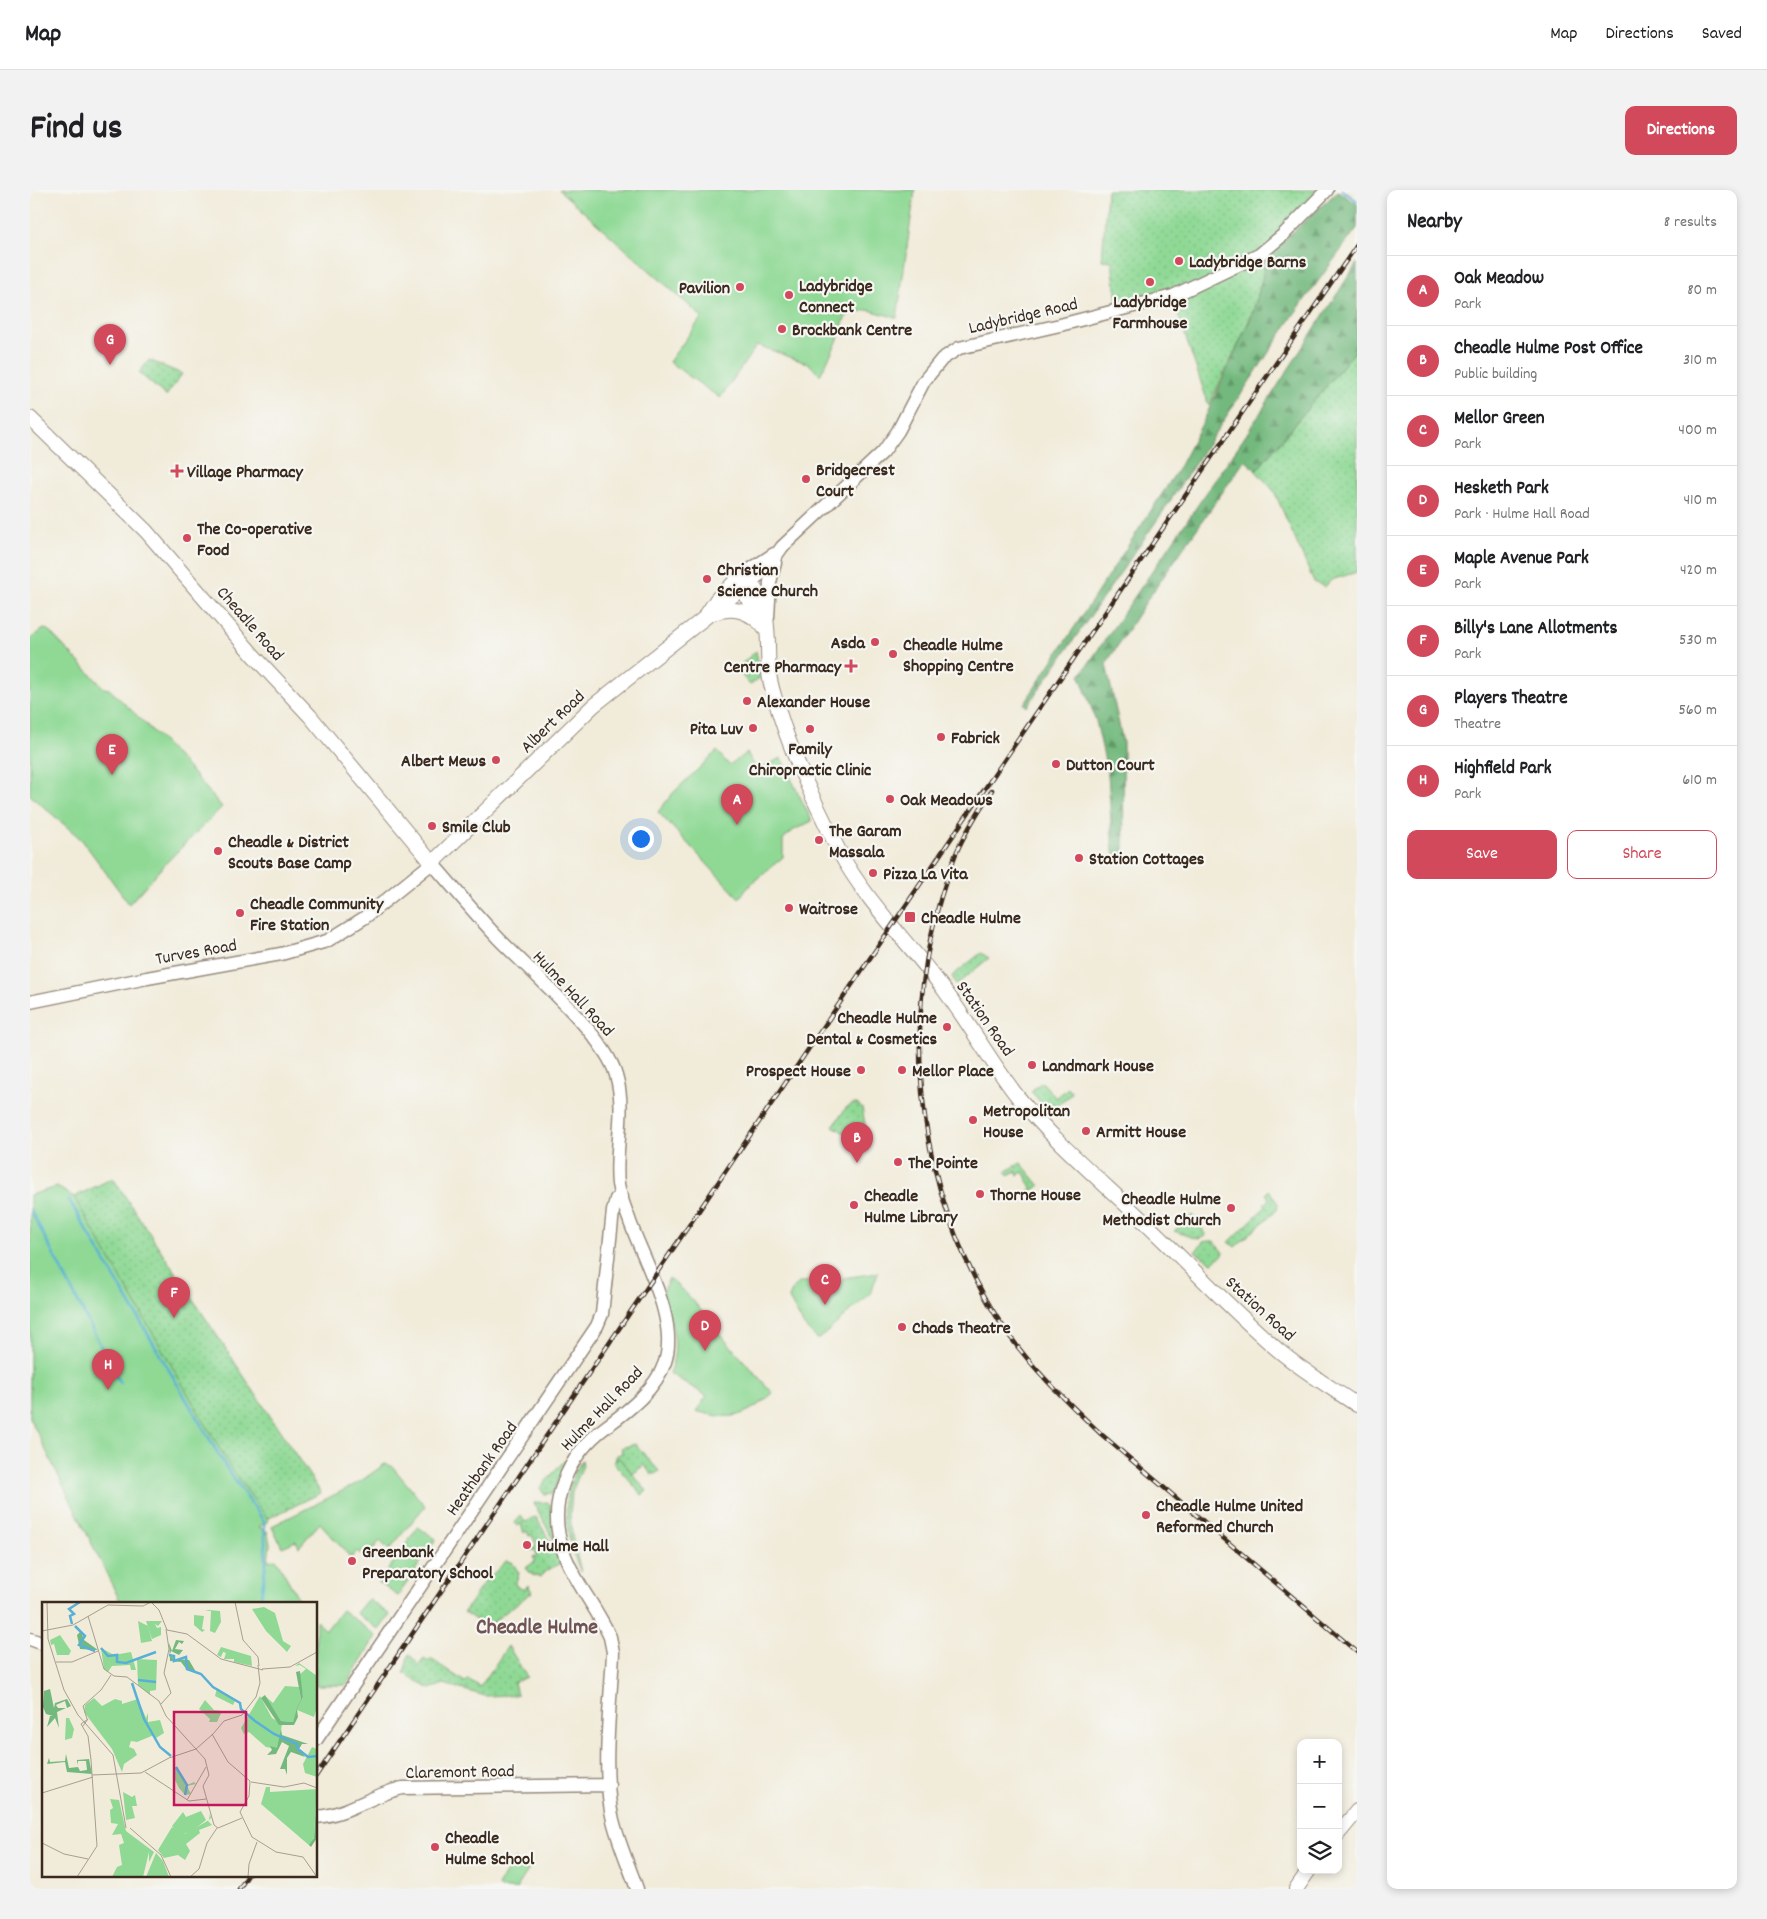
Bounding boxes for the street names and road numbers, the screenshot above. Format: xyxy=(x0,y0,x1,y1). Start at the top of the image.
street label: Ladybridge Road xyxy=(967,293,1081,342)
street label: Cheadle Road xyxy=(210,582,289,668)
street label: Albert Road xyxy=(516,686,592,760)
street label: Turves Road xyxy=(154,934,239,973)
street label: Hulme Hall Road xyxy=(526,946,619,1043)
street label: Station Road xyxy=(949,977,1019,1062)
street label: Station Road xyxy=(1219,1271,1300,1348)
street label: Hulme Hall Road xyxy=(556,1362,650,1458)
street label: Heathbank Road xyxy=(441,1417,525,1522)
street label: Claremont Road xyxy=(405,1760,515,1787)

